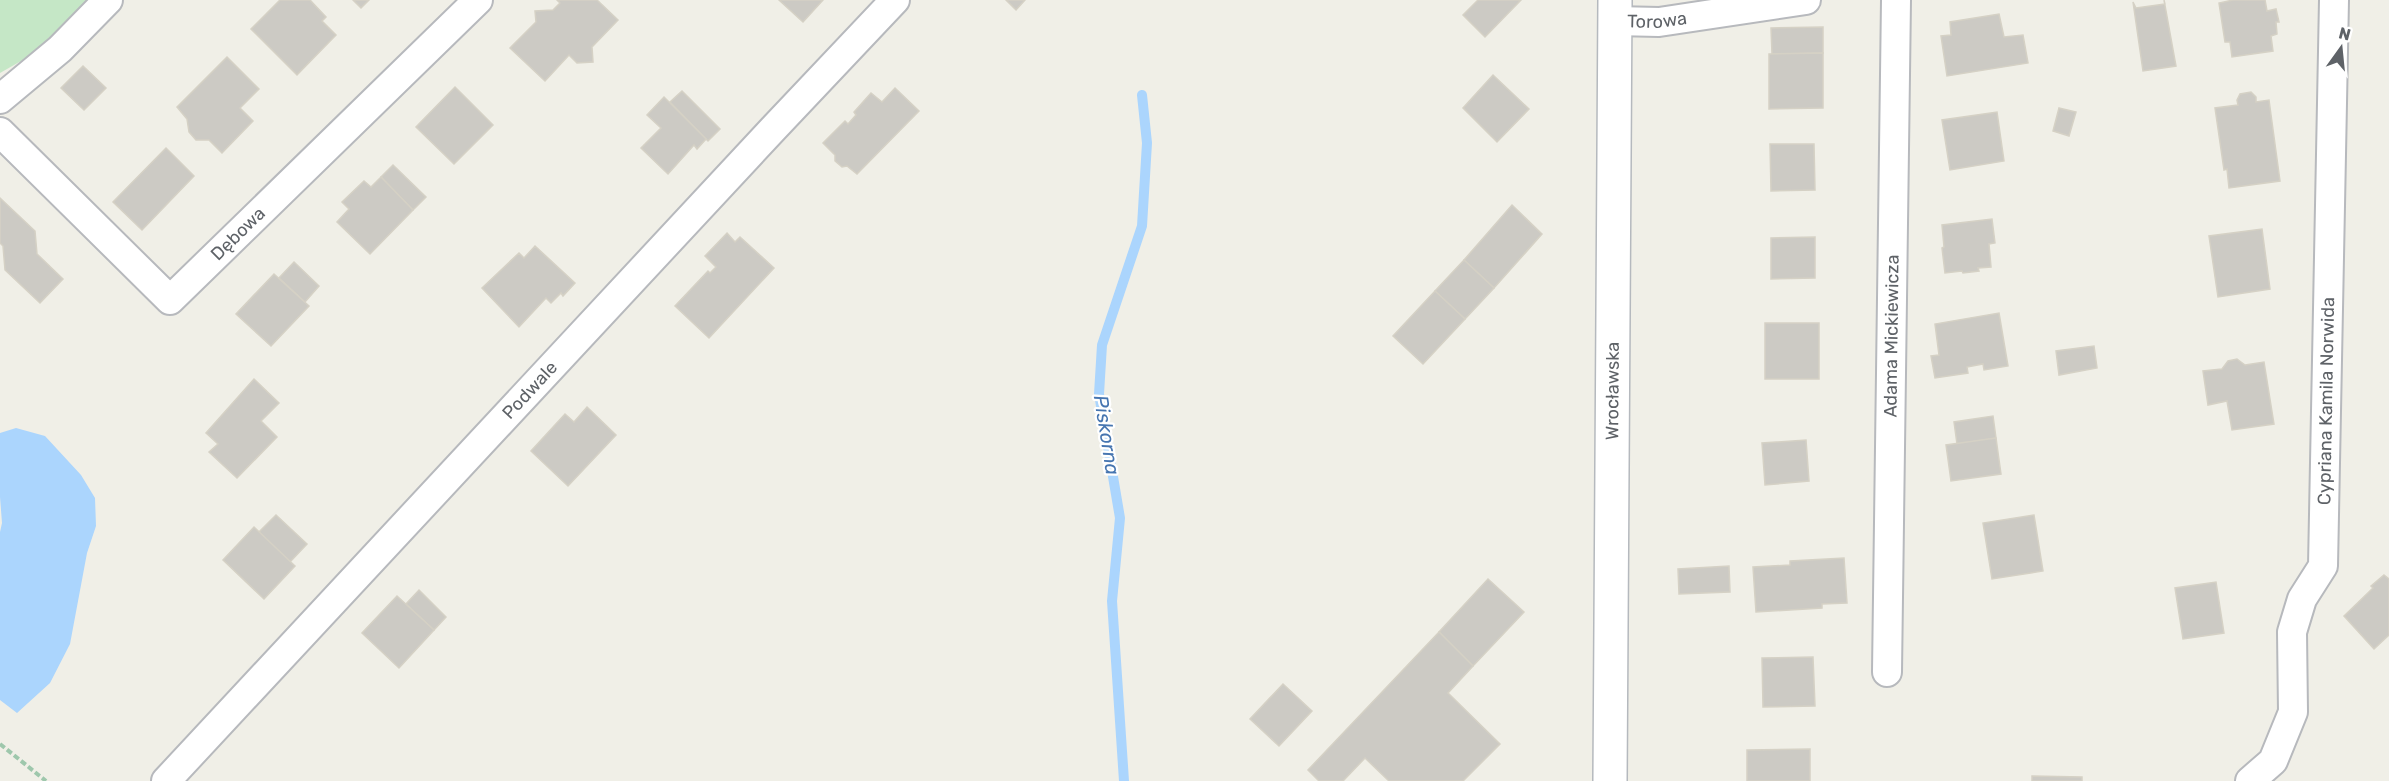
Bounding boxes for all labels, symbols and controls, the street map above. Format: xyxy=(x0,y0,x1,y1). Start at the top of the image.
street label: Torowa xyxy=(1627,7,1688,33)
north arrow xyxy=(2311,18,2371,78)
text: N xyxy=(2337,23,2353,45)
street label: Dębowa xyxy=(206,202,270,265)
street label: Adama Mickiewicza xyxy=(1879,254,1904,418)
street label: Cypriana Kamila Norwida xyxy=(2313,297,2339,505)
street label: Wrocławska xyxy=(1601,342,1624,440)
street label: Podwale xyxy=(498,357,562,424)
water label: Piskorna xyxy=(1089,393,1125,477)

